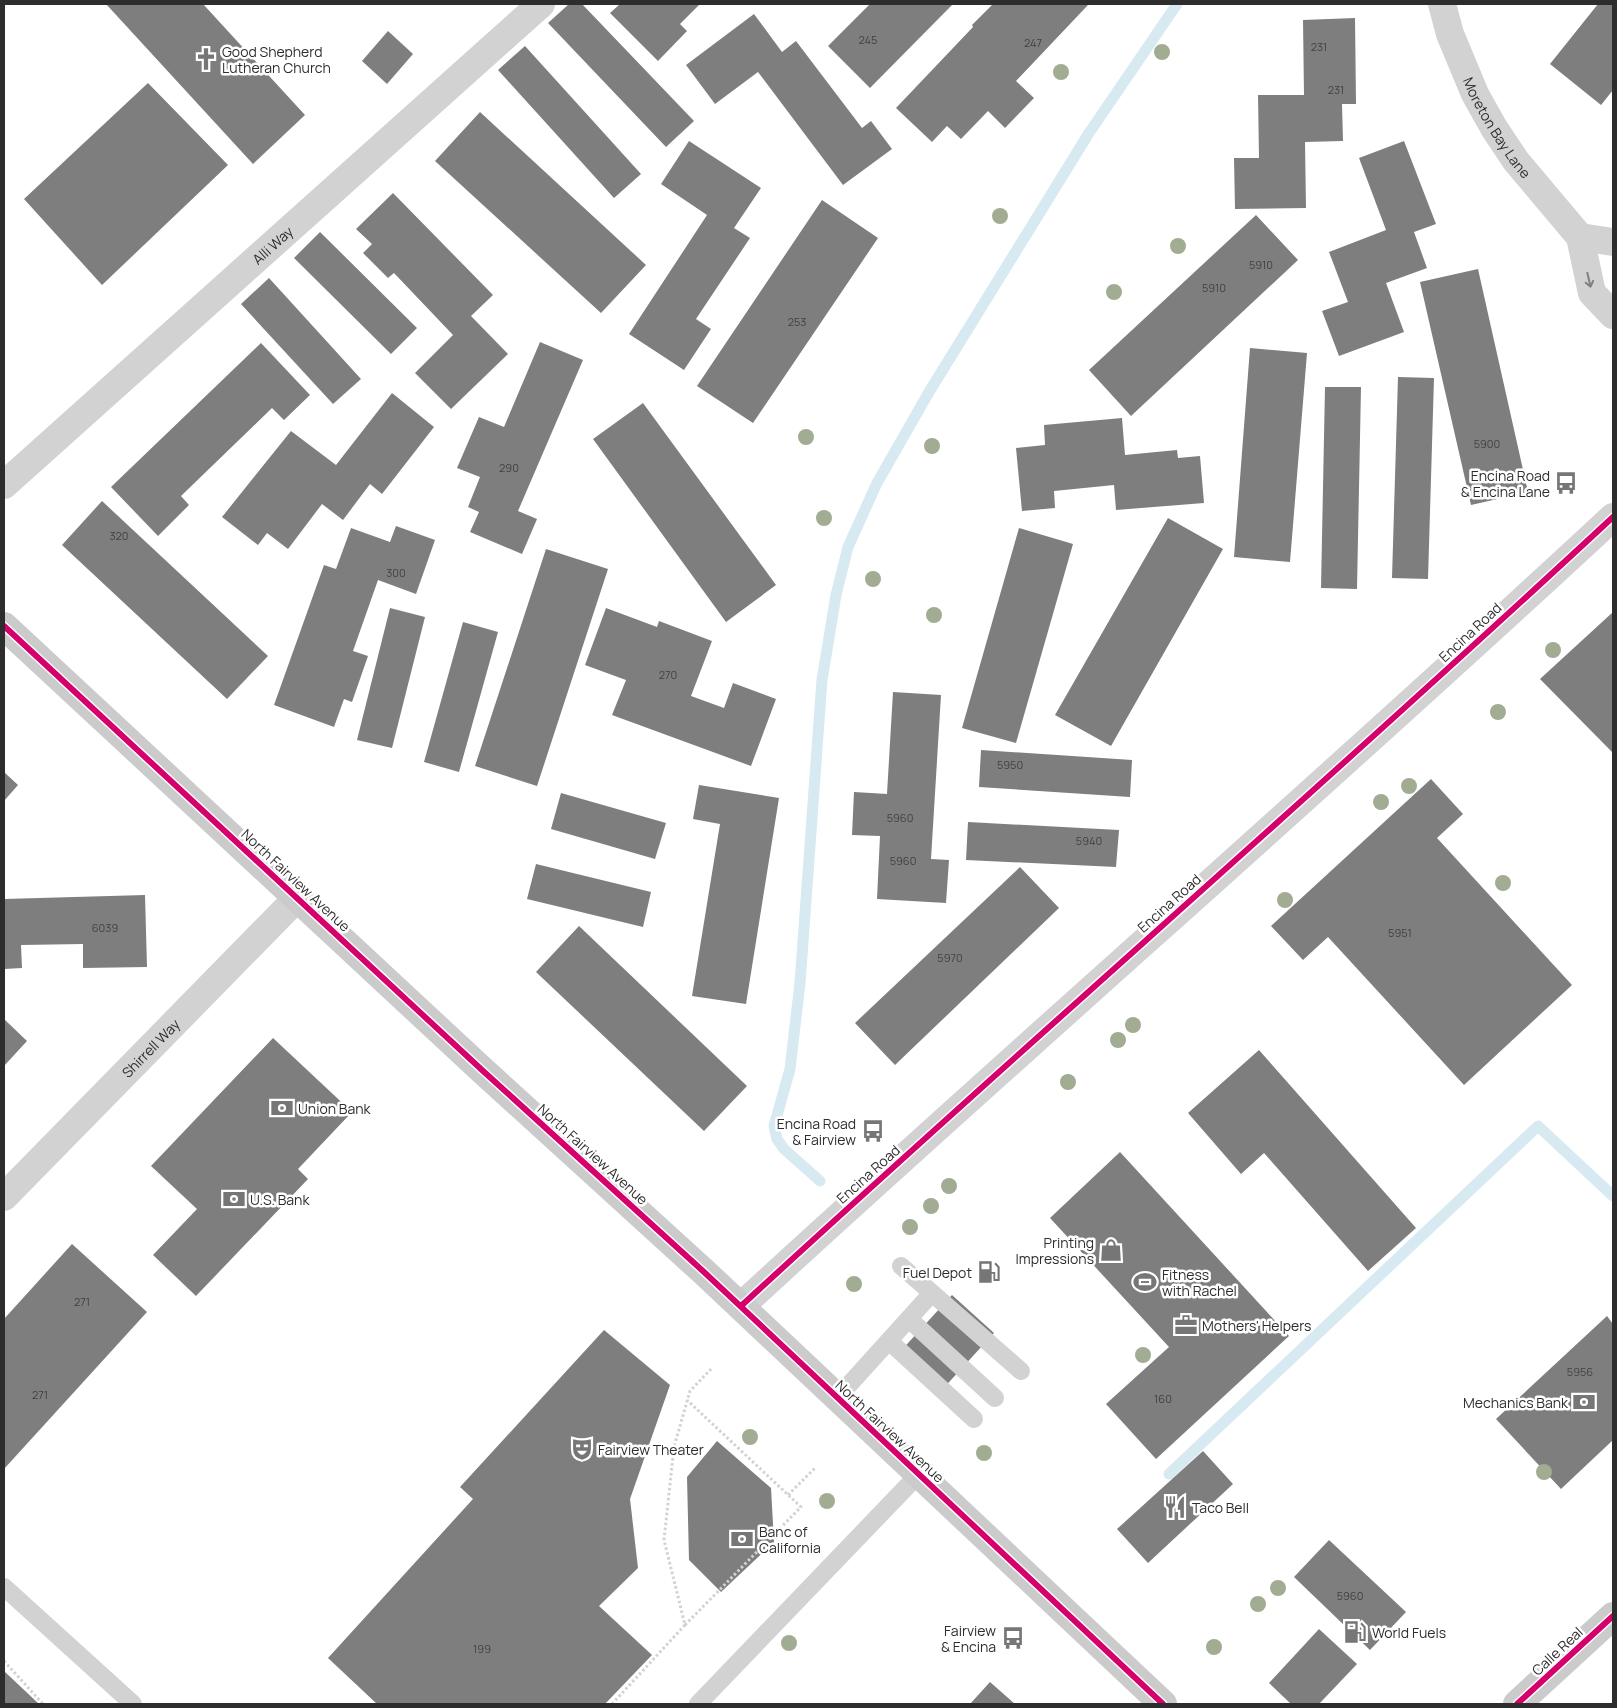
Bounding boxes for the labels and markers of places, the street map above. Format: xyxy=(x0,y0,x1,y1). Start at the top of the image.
place label: Good Shepherd Lutheran Church xyxy=(222,42,331,77)
church icon: Good Shepherd Lutheran Church xyxy=(193,46,219,72)
place label: Encina Road & Encina Lane xyxy=(1461,466,1550,501)
bus stop icon: Encina Road & Encina Lane xyxy=(1553,470,1579,496)
bank icon: Union Bank xyxy=(269,1095,295,1121)
place label: Union Bank xyxy=(298,1099,371,1118)
place label: Encina Road & Fairview xyxy=(777,1114,856,1149)
bus stop icon: Encina Road & Fairview xyxy=(860,1118,886,1144)
bank icon: U.S. Bank xyxy=(221,1186,247,1212)
place label: U.S. Bank xyxy=(250,1190,310,1209)
place label: Printing Impressions xyxy=(1016,1233,1094,1268)
shop icon: Printing Impressions xyxy=(1098,1237,1124,1263)
fuel station icon: Fuel Depot xyxy=(976,1259,1002,1285)
place label: Fuel Depot xyxy=(903,1263,972,1282)
place label: Fitness with Rachel xyxy=(1162,1265,1237,1300)
sports icon: Fitness with Rachel xyxy=(1132,1269,1158,1295)
office icon: Mothers' Helpers xyxy=(1173,1312,1199,1338)
place label: Mothers' Helpers xyxy=(1202,1316,1311,1335)
bank icon: Mechanics Bank xyxy=(1571,1389,1597,1415)
place label: Mechanics Bank xyxy=(1463,1393,1569,1412)
theatre icon: Fairview Theater xyxy=(569,1436,595,1462)
place label: Fairview Theater xyxy=(598,1440,704,1459)
restaurant icon: Taco Bell xyxy=(1162,1494,1188,1520)
place label: Taco Bell xyxy=(1192,1498,1249,1517)
place label: Banc of California xyxy=(759,1522,821,1557)
bank icon: Banc of California xyxy=(729,1526,755,1552)
fuel station icon: World Fuels xyxy=(1342,1619,1368,1645)
place label: Fairview & Encina xyxy=(941,1621,996,1656)
place label: World Fuels xyxy=(1372,1623,1446,1642)
bus stop icon: Fairview & Encina xyxy=(1000,1625,1026,1651)

